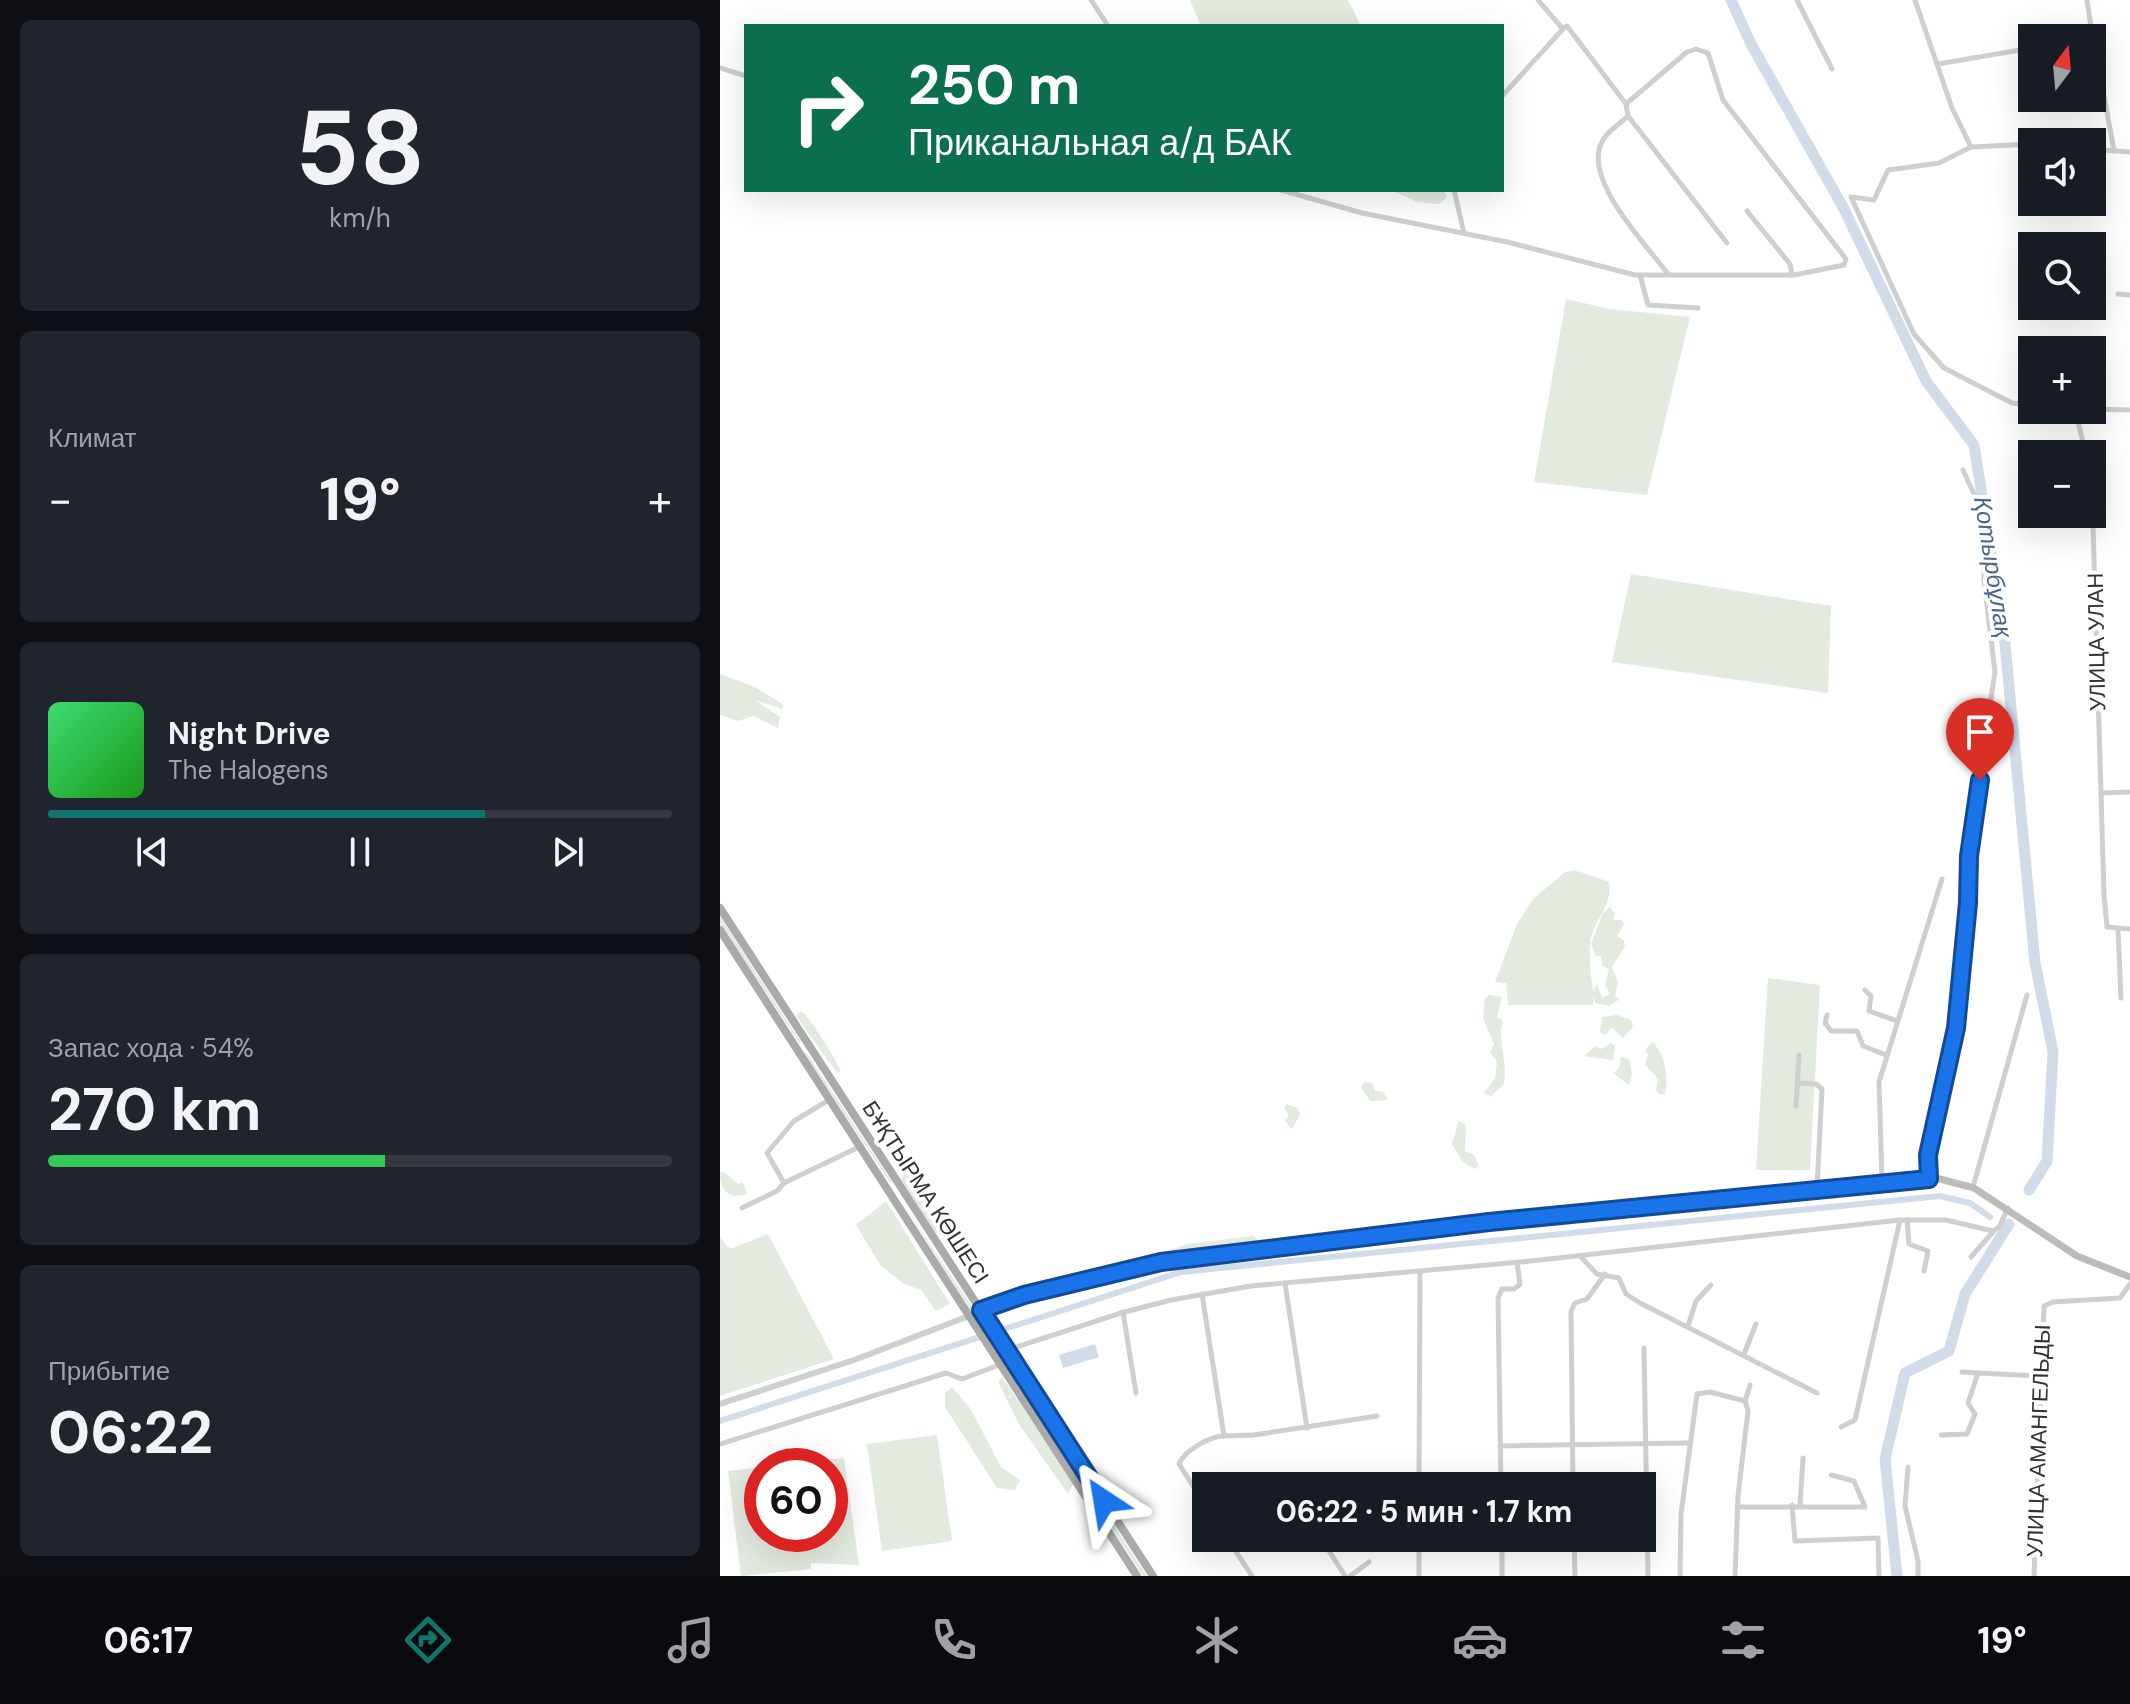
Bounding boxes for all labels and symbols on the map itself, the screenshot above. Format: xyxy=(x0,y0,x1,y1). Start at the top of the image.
north arrow xyxy=(2018,24,2106,112)
water label: Қотырбұлақ xyxy=(1967,494,2020,641)
street label: УЛИЦА УЛАН xyxy=(2081,572,2112,712)
pin xyxy=(1946,698,2014,780)
street label: БҰҚТЫРМА КӨШЕСІ xyxy=(856,1095,996,1289)
street label: УЛИЦА АМАНГЕЛЬДЫ xyxy=(2020,1324,2057,1558)
speed limit sign: 60 xyxy=(744,1448,848,1552)
position arrow xyxy=(1062,1459,1146,1543)

